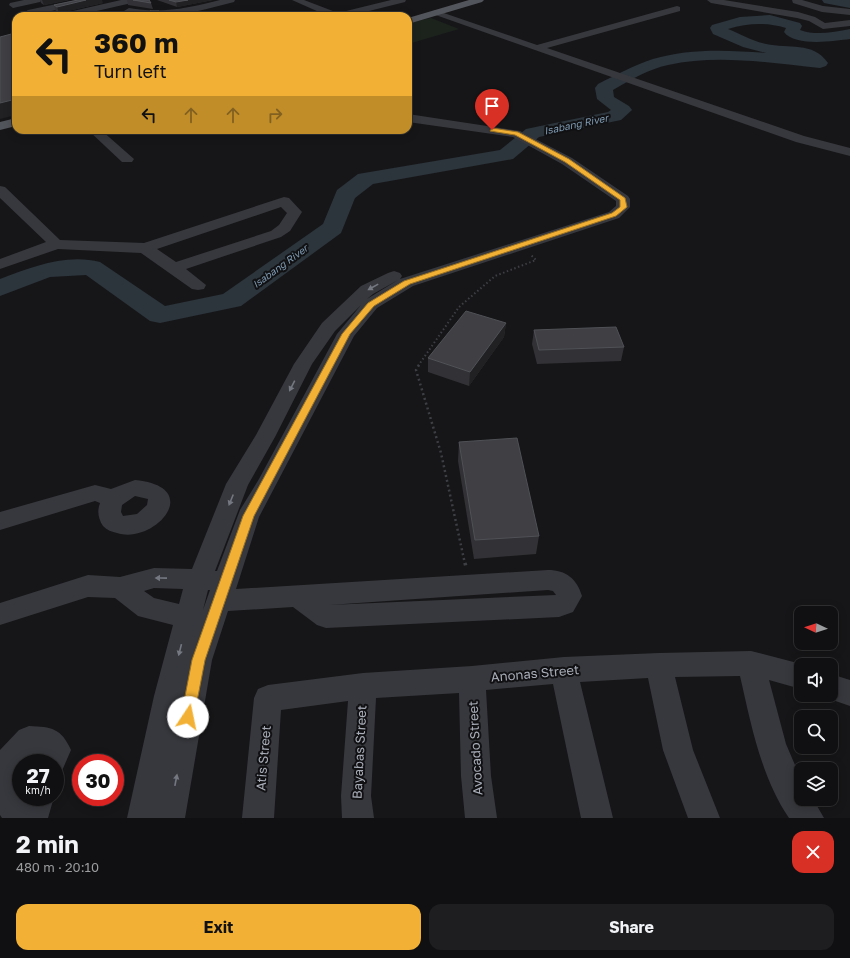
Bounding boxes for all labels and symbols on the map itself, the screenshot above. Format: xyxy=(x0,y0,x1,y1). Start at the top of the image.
pin xyxy=(475,89,509,130)
water label: Isabang River xyxy=(543,111,611,138)
water label: Isabang River xyxy=(250,241,312,291)
one-way arrow xyxy=(367,283,379,290)
one-way arrow xyxy=(288,380,295,391)
one-way arrow xyxy=(227,495,233,507)
one-way arrow xyxy=(154,575,167,581)
north arrow xyxy=(794,606,838,650)
one-way arrow xyxy=(177,644,183,656)
street label: Anonas Street xyxy=(490,661,580,685)
position arrow xyxy=(167,696,209,738)
street label: Avocado Street xyxy=(465,700,485,796)
street label: Bayabas Street xyxy=(349,705,369,799)
street label: Atis Street xyxy=(252,725,274,791)
speed limit sign: 30 xyxy=(72,754,124,806)
one-way arrow xyxy=(173,774,179,786)

